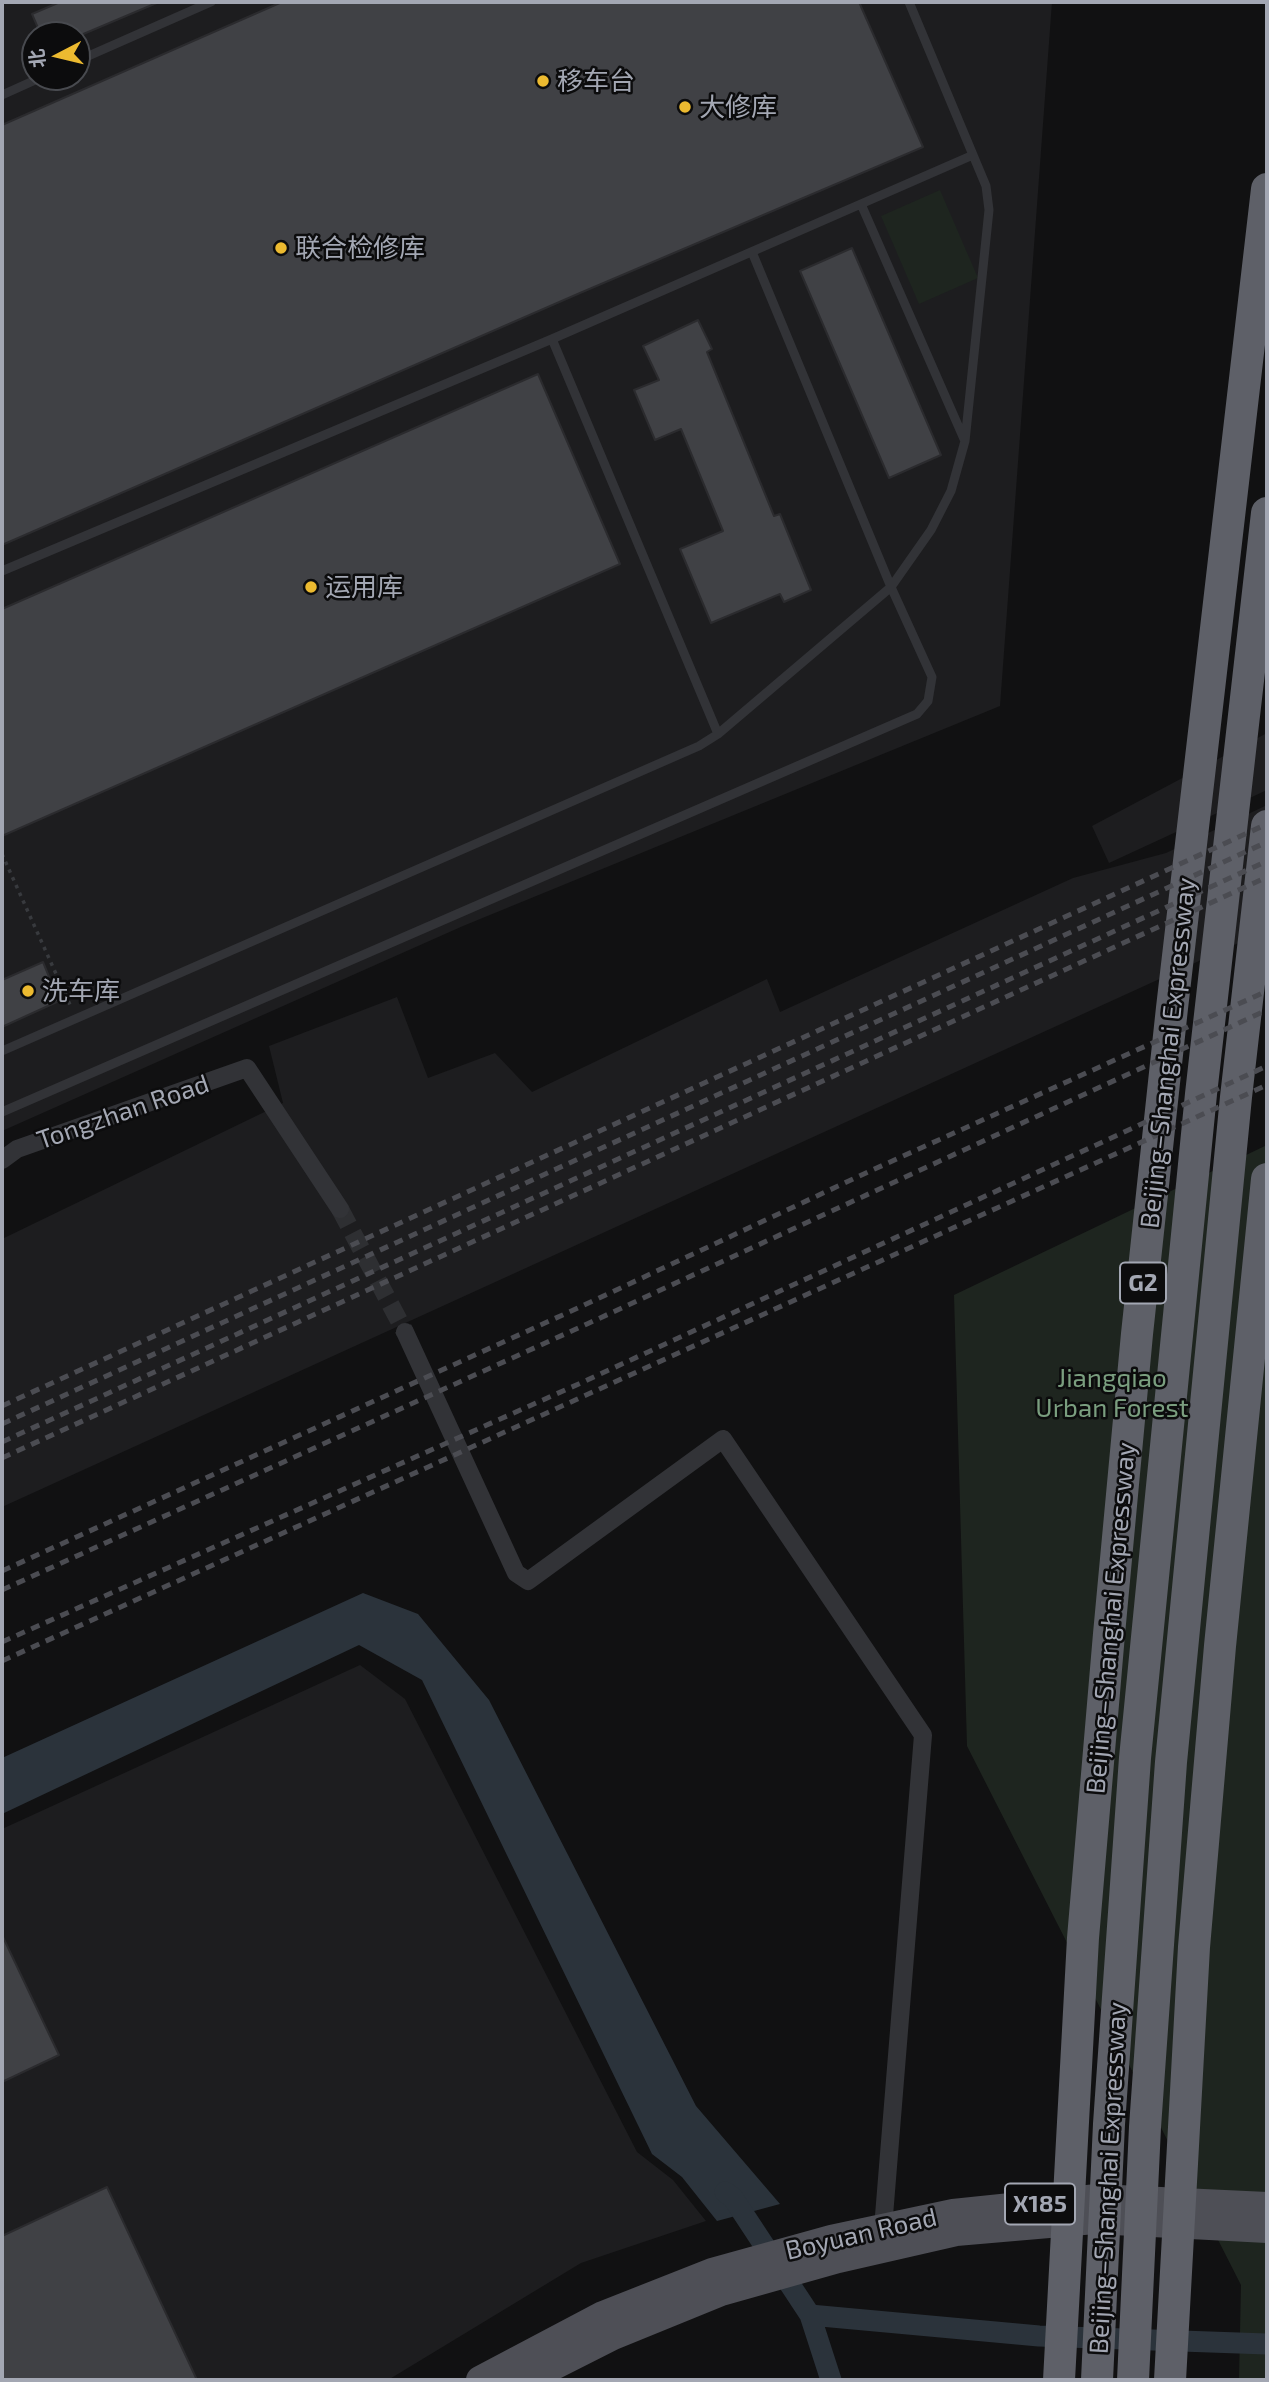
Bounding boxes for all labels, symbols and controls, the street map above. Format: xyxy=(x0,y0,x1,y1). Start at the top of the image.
north arrow xyxy=(21,21,91,91)
text: 北 xyxy=(24,48,49,69)
place label: 移车台 xyxy=(557,65,635,97)
marker: 移车台 xyxy=(535,73,551,89)
place label: 大修库 xyxy=(699,91,777,123)
marker: 大修库 xyxy=(677,99,693,115)
place label: 联合检修库 xyxy=(295,232,425,264)
marker: 联合检修库 xyxy=(273,240,289,256)
place label: 运用库 xyxy=(325,571,403,603)
marker: 运用库 xyxy=(303,579,319,595)
street label: Beijing–Shanghai Expressway xyxy=(1134,876,1202,1230)
place label: 洗车库 xyxy=(42,975,120,1007)
marker: 洗车库 xyxy=(20,983,36,999)
street label: Tongzhan Road xyxy=(33,1068,213,1156)
road number: G2 xyxy=(1120,1262,1166,1303)
park label: Jiangqiao Urban Forest xyxy=(1035,1362,1189,1424)
street label: Beijing–Shanghai Expressway xyxy=(1080,1441,1142,1795)
street label: Beijing–Shanghai Expressway xyxy=(1083,2001,1133,2355)
road number: X185 xyxy=(1005,2183,1075,2224)
street label: Boyuan Road xyxy=(782,2201,940,2267)

